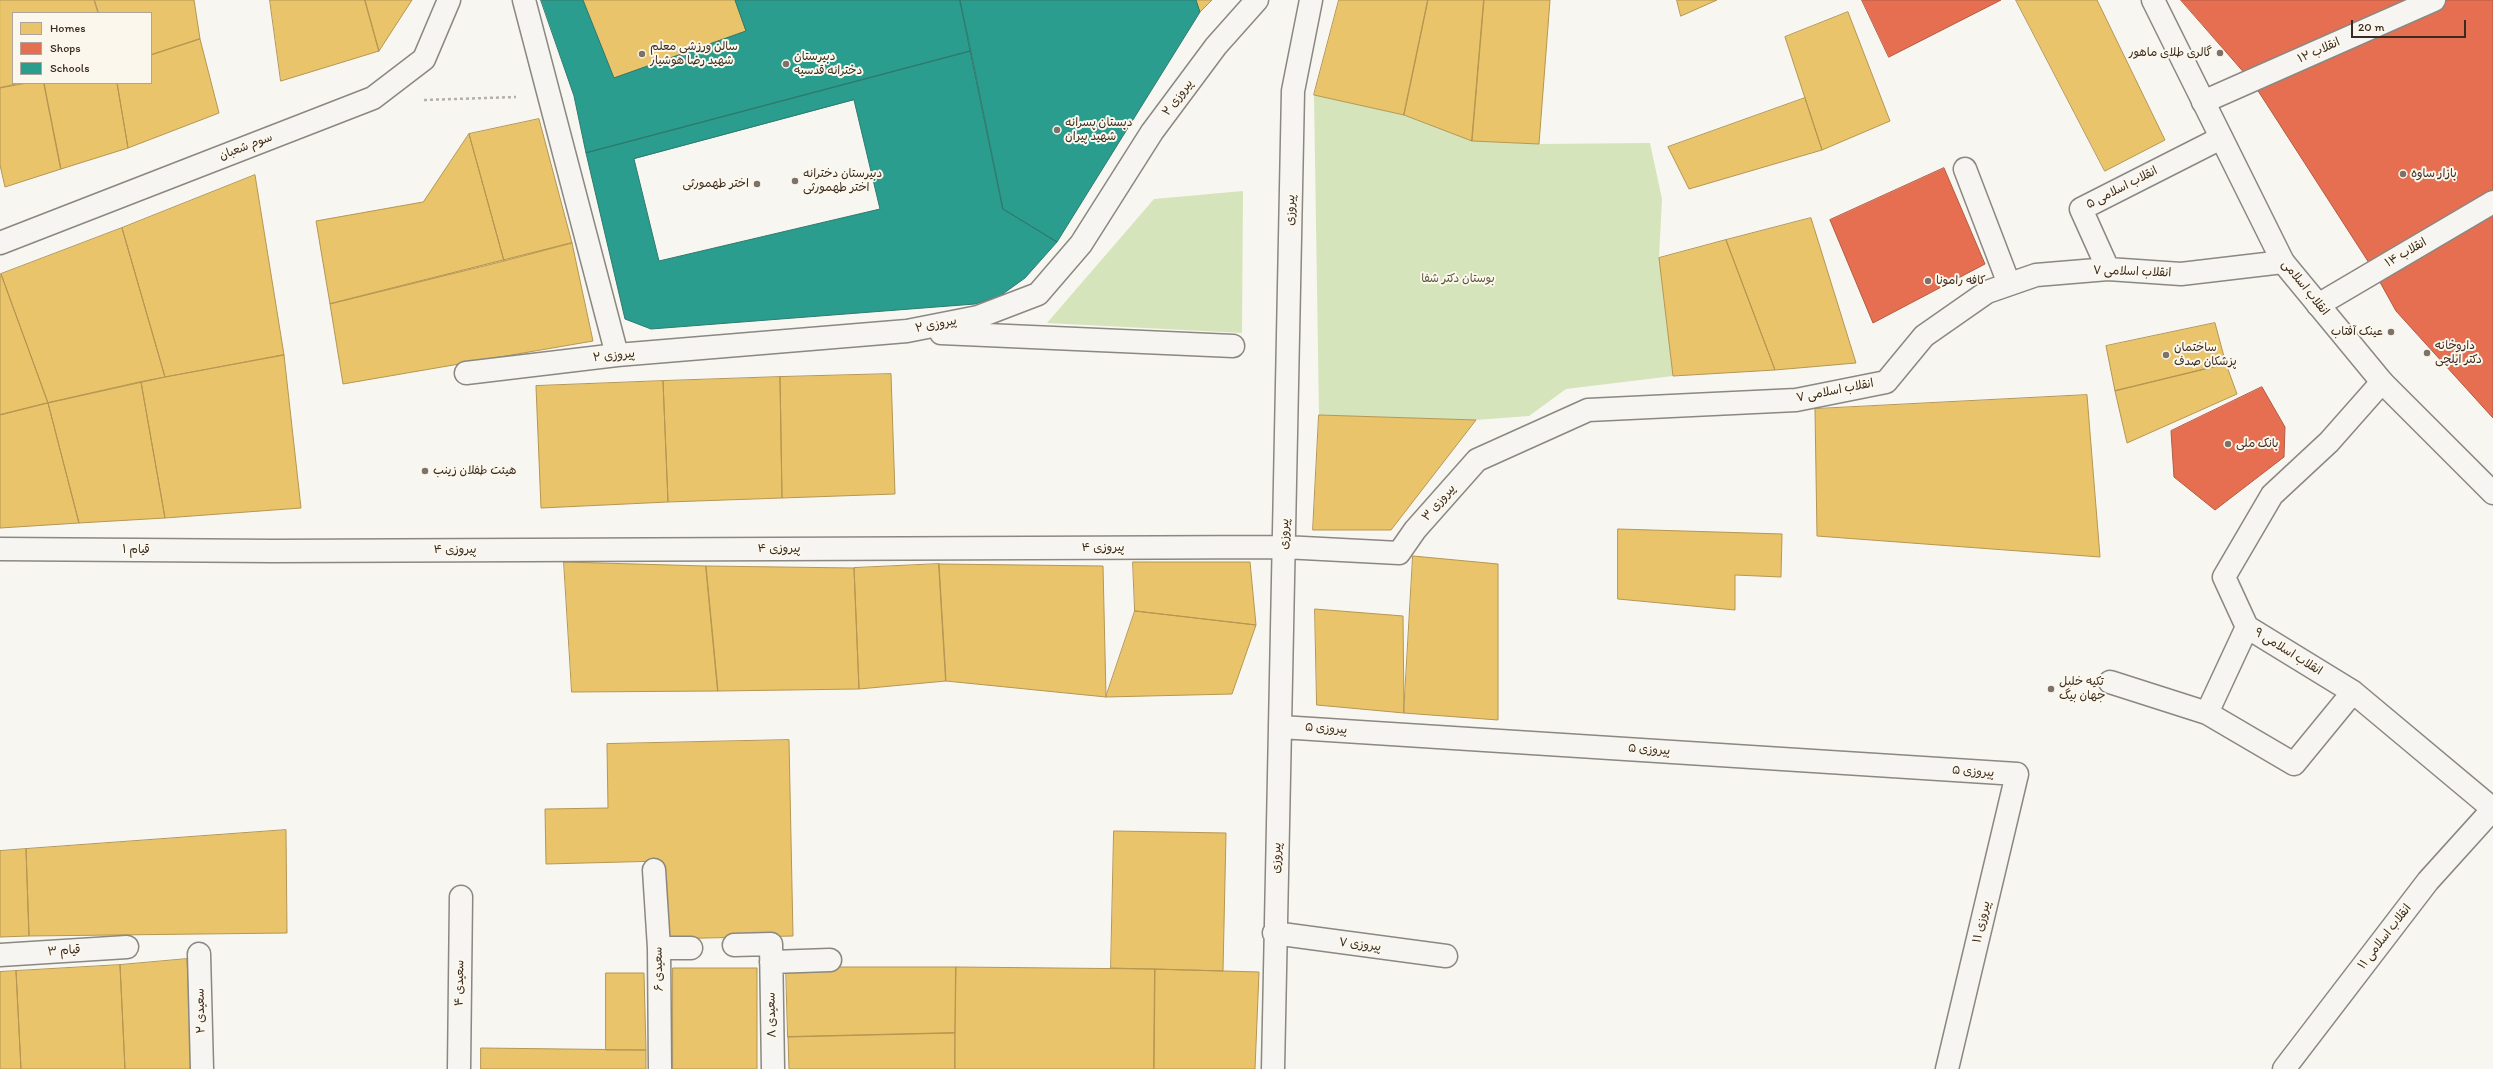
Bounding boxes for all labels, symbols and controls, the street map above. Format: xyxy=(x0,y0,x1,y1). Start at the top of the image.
legend xyxy=(12,12,152,84)
scale bar xyxy=(2353,12,2468,38)
text: 20 m xyxy=(2358,20,2385,34)
text: Homes xyxy=(50,21,86,35)
street label: انقلاب ۱۲ xyxy=(2296,35,2342,67)
place label: سالن ورزشی معلم شهید رضا هوشیار xyxy=(650,40,738,68)
text: Shops xyxy=(50,41,81,55)
place label: گالری طلای ماهور xyxy=(2129,46,2212,60)
marker: گالری طلای ماهور xyxy=(2215,48,2225,58)
marker: سالن ورزشی معلم شهید رضا هوشیار xyxy=(637,49,647,59)
place label: دبیرستان دخترانه قدسیه xyxy=(794,50,862,78)
marker: دبیرستان دخترانه قدسیه xyxy=(781,59,791,69)
text: Schools xyxy=(50,61,89,75)
street label: پیروزی ۲ xyxy=(1160,77,1196,119)
place label: دبستان پسرانه شهید پیران xyxy=(1065,116,1132,144)
marker: دبستان پسرانه شهید پیران xyxy=(1052,125,1062,135)
street label: سوم شعبان xyxy=(217,130,275,164)
street label: انقلاب اسلامی ۵ xyxy=(2084,164,2160,212)
place label: دبیرستان دخترانه اختر طهمورثی xyxy=(803,167,882,195)
place label: بازار ساوه xyxy=(2411,167,2457,181)
marker: بازار ساوه xyxy=(2398,169,2408,179)
marker: دبیرستان دخترانه اختر طهمورثی xyxy=(790,176,800,186)
place label: اختر طهمورثی xyxy=(682,177,749,191)
marker: اختر طهمورثی xyxy=(752,179,762,189)
street label: پیروزی xyxy=(1284,194,1298,226)
street label: انقلاب ۱۴ xyxy=(2383,235,2429,271)
street label: انقلاب اسلامی xyxy=(2278,257,2332,319)
street label: انقلاب اسلامی ۷ xyxy=(2093,263,2171,281)
park label: بوستان دکتر شفا xyxy=(1421,272,1495,286)
place label: کافه رامونا xyxy=(1936,274,1986,288)
marker: کافه رامونا xyxy=(1923,276,1933,286)
street label: پیروزی ۲ xyxy=(914,314,958,336)
place label: عینک آفتاب xyxy=(2331,325,2383,339)
marker: عینک آفتاب xyxy=(2386,327,2396,337)
place label: داروخانه دکتر ایلچی xyxy=(2435,339,2482,367)
place label: ساختمان پزشکان صدف xyxy=(2174,341,2237,369)
street label: پیروزی ۲ xyxy=(592,347,636,365)
marker: داروخانه دکتر ایلچی xyxy=(2422,348,2432,358)
marker: ساختمان پزشکان صدف xyxy=(2161,350,2171,360)
street label: انقلاب اسلامی ۷ xyxy=(1795,376,1875,406)
place label: بانک ملی xyxy=(2236,437,2279,451)
marker: بانک ملی xyxy=(2223,439,2233,449)
place label: هیئت طفلان زینب xyxy=(433,464,516,478)
marker: هیئت طفلان زینب xyxy=(420,466,430,476)
street label: پیروزی ۳ xyxy=(1419,482,1459,524)
street label: پیروزی xyxy=(1278,518,1292,550)
street label: پیروزی ۴ xyxy=(1082,541,1124,555)
street label: پیروزی ۴ xyxy=(758,542,800,556)
street label: قیام ۱ xyxy=(122,543,150,557)
street label: پیروزی ۴ xyxy=(434,543,476,557)
street label: انقلاب اسلامی ۹ xyxy=(2251,625,2325,679)
place label: تکیه خلیل جهان بیگ xyxy=(2059,675,2105,703)
marker: تکیه خلیل جهان بیگ xyxy=(2046,684,2056,694)
street label: پیروزی ۵ xyxy=(1304,720,1348,738)
street label: پیروزی ۵ xyxy=(1627,741,1671,759)
street label: پیروزی ۵ xyxy=(1951,763,1995,781)
street label: پیروزی xyxy=(1269,842,1285,874)
street label: پیروزی ۱۱ xyxy=(1970,900,1994,944)
street label: انقلاب اسلامی ۱۱ xyxy=(2355,902,2415,972)
street label: پیروزی ۷ xyxy=(1338,935,1382,955)
street label: قیام ۳ xyxy=(47,943,81,959)
street label: سعیدی ۶ xyxy=(651,947,667,991)
street label: سعیدی ۴ xyxy=(452,960,468,1006)
street label: سعیدی ۲ xyxy=(193,988,209,1034)
street label: سعیدی ۸ xyxy=(764,992,780,1038)

